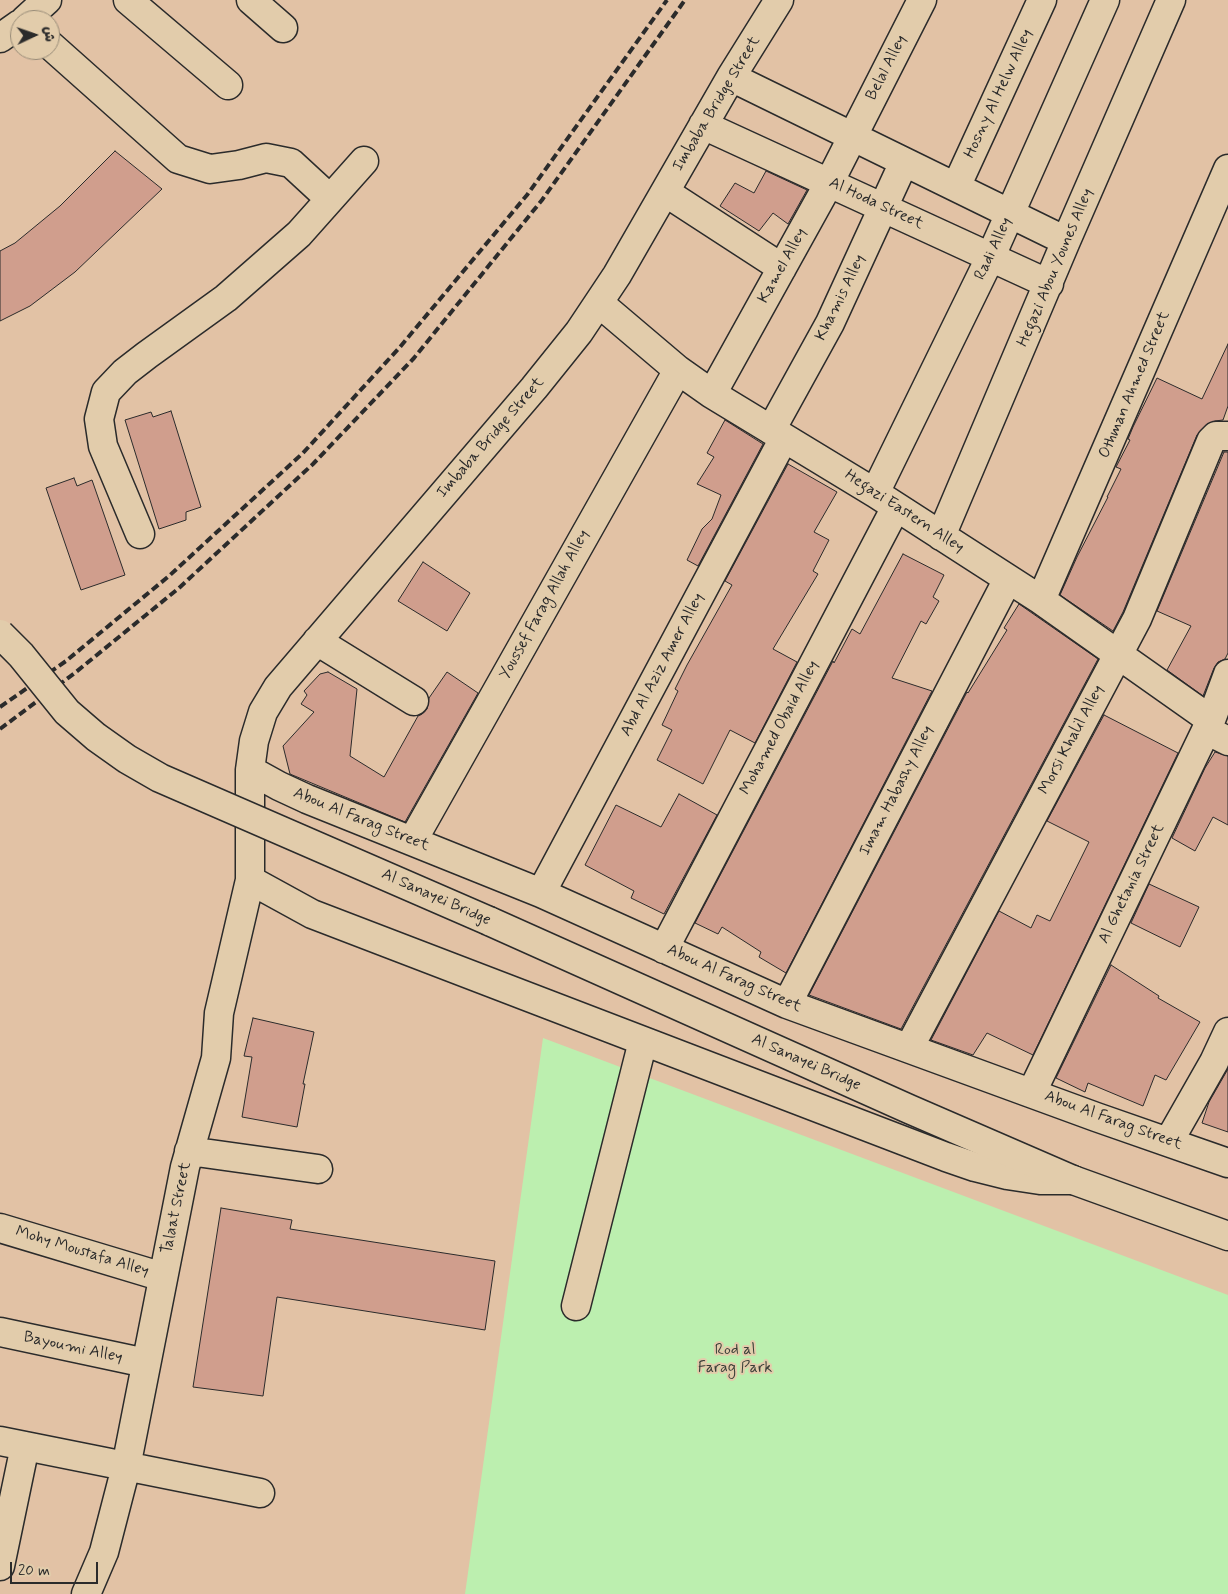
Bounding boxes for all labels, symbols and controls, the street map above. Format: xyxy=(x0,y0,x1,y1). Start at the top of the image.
north arrow xyxy=(10,10,60,60)
text: ش xyxy=(40,26,58,42)
street label: Hosny Al Helw Alley xyxy=(961,26,1037,162)
street label: Belal Alley xyxy=(862,32,912,104)
street label: Imbaba Bridge Street xyxy=(669,33,765,175)
street label: Al Hoda Street xyxy=(826,174,926,234)
street label: Hegazi Abou Younes Alley xyxy=(1014,186,1098,350)
street label: Radi Alley xyxy=(971,215,1017,283)
street label: Kamel Alley xyxy=(755,225,811,307)
street label: Khamis Alley xyxy=(812,252,870,344)
street label: Othman Ahmed Street xyxy=(1095,309,1175,461)
street label: Imbaba Bridge Street xyxy=(433,374,549,502)
street label: Hegazi Eastern Alley xyxy=(841,466,967,558)
street label: Youssef Farag Allah Alley xyxy=(496,527,594,683)
street label: Abd Al Aziz Amer Alley xyxy=(617,590,709,740)
street label: Mohamed Obaid Alley xyxy=(737,658,823,798)
street label: Morsi Khalil Alley xyxy=(1035,682,1109,798)
street label: Imam Habashy Alley xyxy=(856,723,938,859)
street label: Abou Al Farag Street xyxy=(290,784,432,856)
street label: Al Ghetania Street xyxy=(1095,821,1169,947)
street label: Al Sanayei Bridge xyxy=(378,865,494,931)
street label: Abou Al Farag Street xyxy=(664,941,804,1017)
street label: Al Sanayei Bridge xyxy=(748,1030,864,1096)
street label: Abou Al Farag Street xyxy=(1042,1087,1184,1155)
street label: Talaat Street xyxy=(158,1160,196,1256)
street label: Mohy Moustafa Alley xyxy=(13,1223,151,1281)
street label: Bayoumi Alley xyxy=(22,1328,124,1368)
park label: Rod al Farag Park xyxy=(698,1341,772,1379)
scale bar xyxy=(12,1552,100,1584)
text: 20 m xyxy=(18,1561,50,1581)

